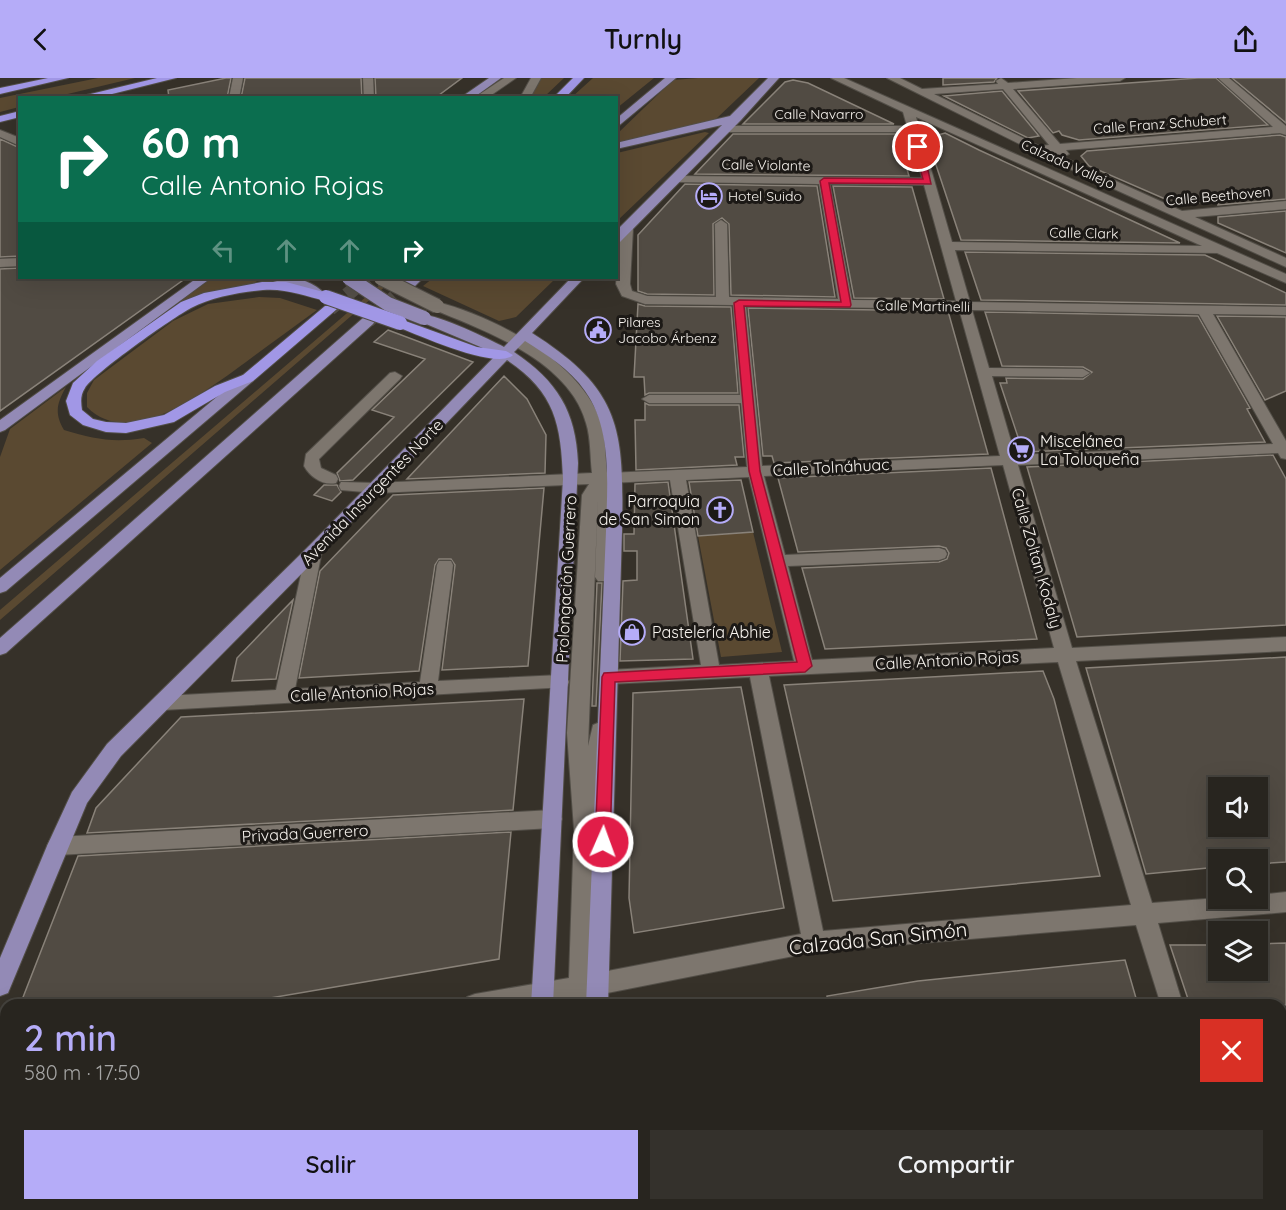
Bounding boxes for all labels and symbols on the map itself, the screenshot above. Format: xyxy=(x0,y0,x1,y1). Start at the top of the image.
street label: Calle Navarro xyxy=(775,105,863,123)
street label: Calle Franz Schubert xyxy=(1093,110,1227,138)
pin xyxy=(892,121,943,172)
street label: Calzada Vallejo xyxy=(1018,135,1118,193)
street label: Calle Violante xyxy=(721,155,811,175)
hotel icon: Hotel Suido xyxy=(694,181,724,211)
street label: Calle Beethoven xyxy=(1165,182,1271,210)
place label: Hotel Suido xyxy=(728,187,802,205)
street label: Calle Clark xyxy=(1049,223,1119,243)
street label: Calle Martinelli xyxy=(876,296,970,316)
place label: Pilares Jacobo Árbenz xyxy=(618,313,717,347)
public building icon: Pilares Jacobo Árbenz xyxy=(583,315,613,345)
street label: Avenida Insurgentes Norte xyxy=(297,415,447,569)
place label: Miscelánea La Toluqueña xyxy=(1040,431,1139,469)
supermarket icon: Miscelánea La Toluqueña xyxy=(1006,435,1036,465)
street label: Calle Tolnáhuac xyxy=(772,454,890,480)
street label: Calle Zoltan Kodaly xyxy=(1007,486,1067,630)
place label: Parroquia de San Simon xyxy=(599,491,700,529)
street label: Prolongación Guerrero xyxy=(552,495,580,663)
church icon: Parroquia de San Simon xyxy=(705,495,735,525)
shop icon: Pastelería Abhie xyxy=(617,617,647,647)
place label: Pastelería Abhie xyxy=(652,622,771,642)
street label: Calle Antonio Rojas xyxy=(875,646,1019,674)
street label: Calle Antonio Rojas xyxy=(290,678,434,706)
position arrow xyxy=(571,810,635,874)
street label: Privada Guerrero xyxy=(241,820,369,846)
street label: Calzada San Simón xyxy=(788,916,968,960)

